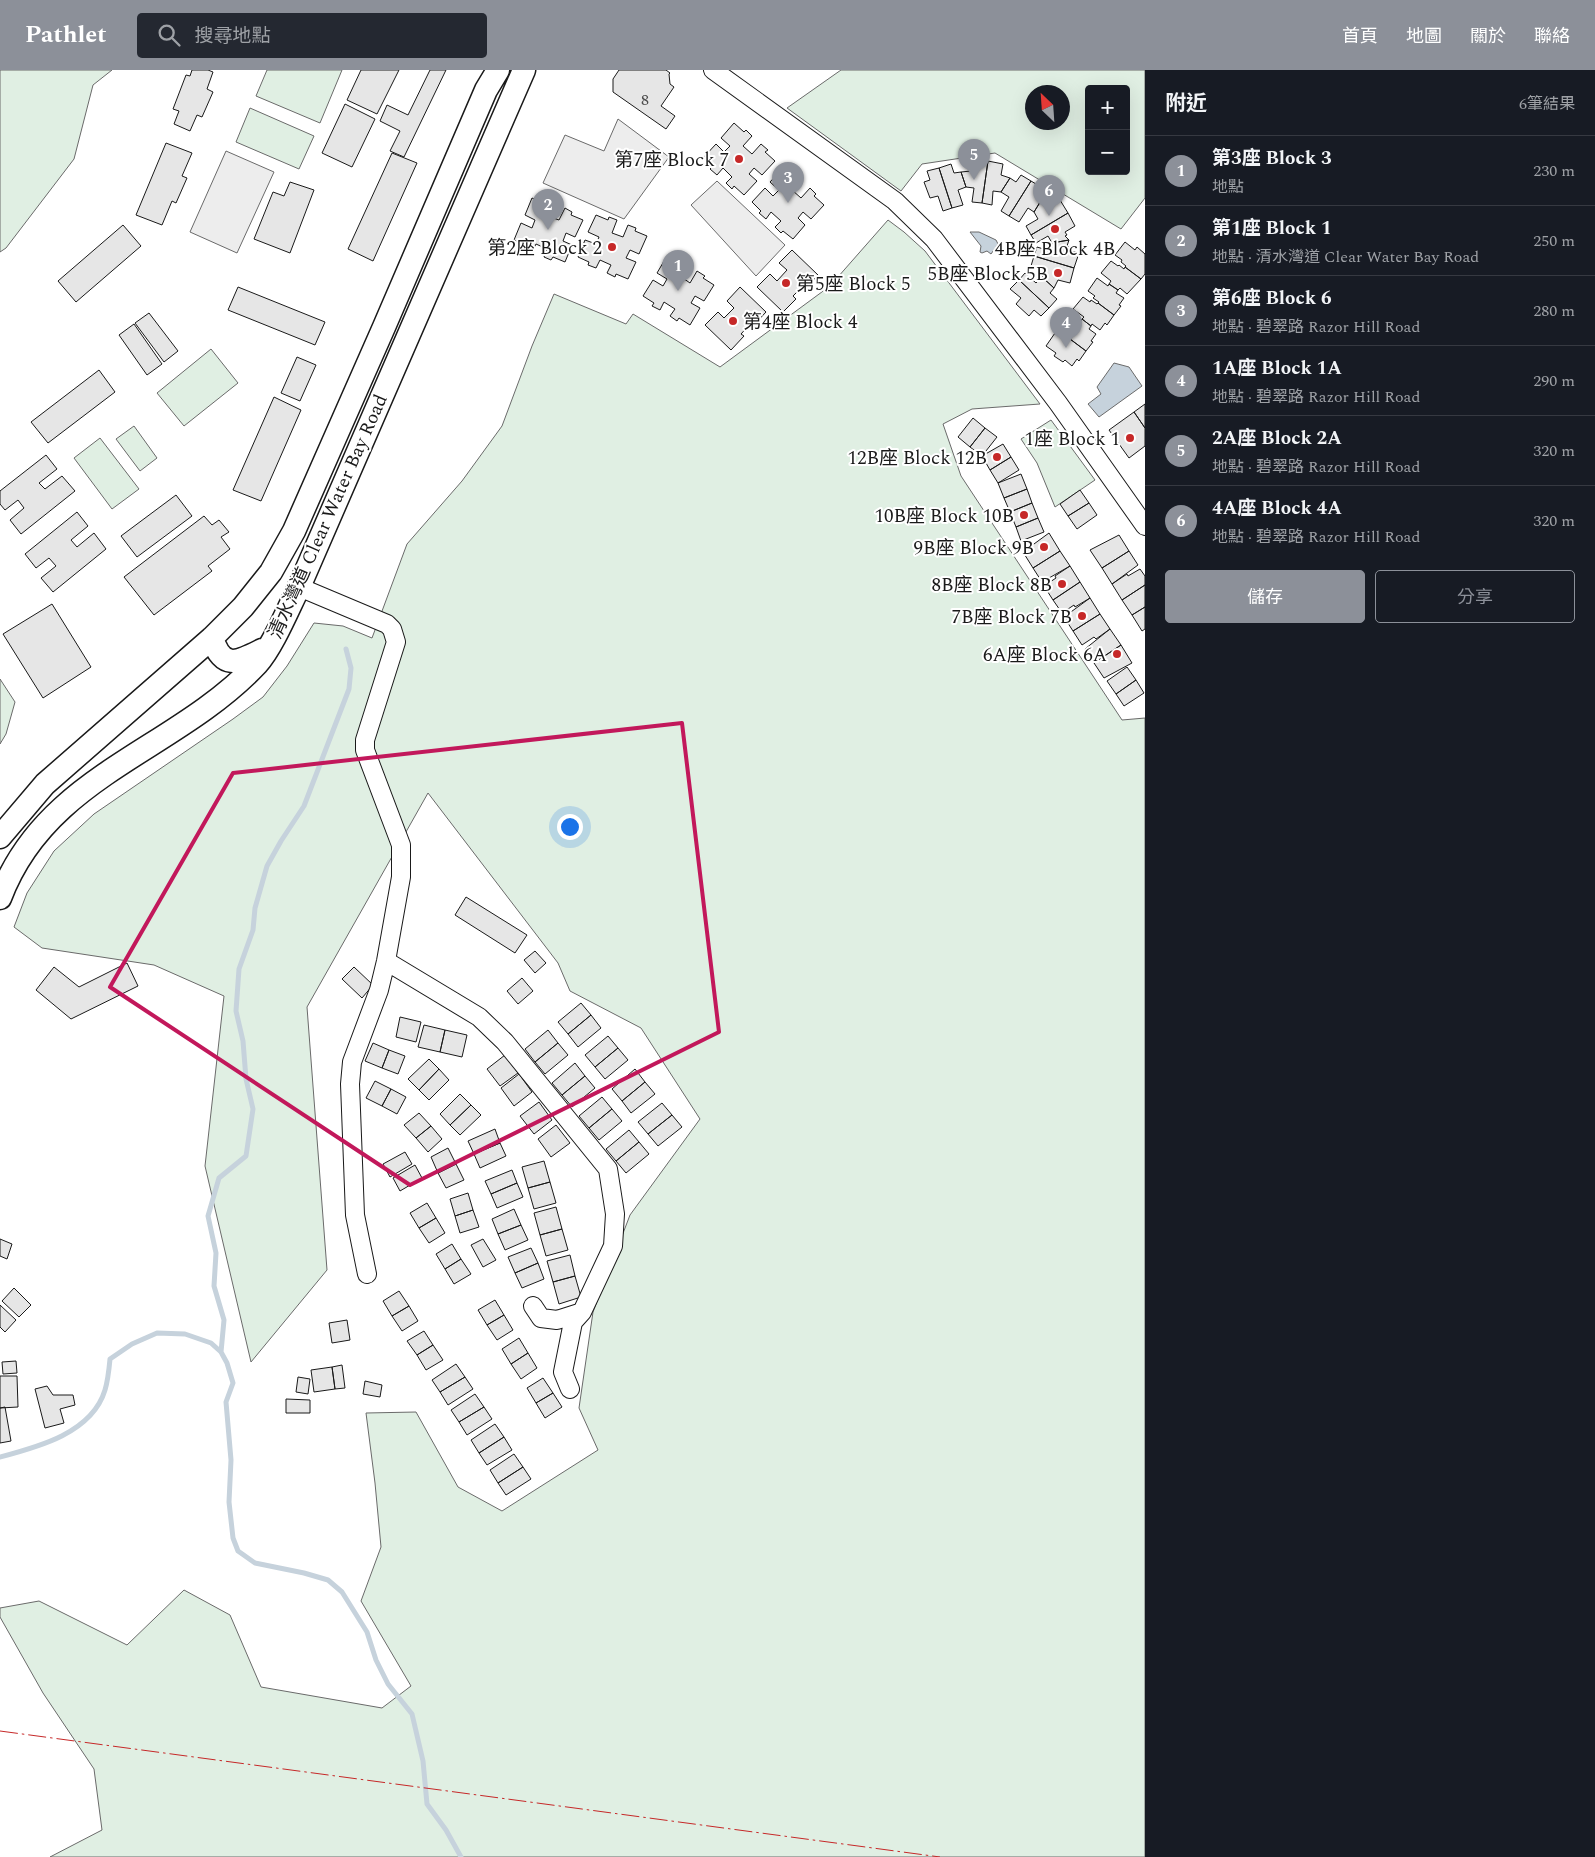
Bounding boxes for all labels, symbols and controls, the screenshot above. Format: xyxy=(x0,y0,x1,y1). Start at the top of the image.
search box xyxy=(137,13,487,58)
text: Pathlet xyxy=(25,17,107,53)
icon: search xyxy=(155,21,183,49)
text: 搜尋地點 xyxy=(195,22,271,51)
text: 首頁 xyxy=(1342,23,1378,50)
text: 地圖 xyxy=(1406,23,1442,50)
text: 關於 xyxy=(1470,23,1506,50)
text: 聯絡 xyxy=(1534,23,1570,50)
north arrow xyxy=(1025,85,1070,130)
map controls xyxy=(1085,85,1130,175)
button: + xyxy=(1085,85,1130,130)
house number: 8 xyxy=(641,88,649,112)
text: 附近 xyxy=(1165,88,1207,120)
text: 6筆結果 xyxy=(1519,92,1575,116)
button: − xyxy=(1085,130,1130,175)
pin: 5 xyxy=(958,139,990,180)
text: 第3座 Block 3 xyxy=(1212,144,1332,173)
place label: 第7座 Block 7 xyxy=(615,146,729,175)
marker: 第7座 Block 7 xyxy=(733,153,745,165)
text: 1 xyxy=(1177,159,1185,183)
text: 230 m xyxy=(1533,159,1575,183)
pin: 3 xyxy=(772,162,804,203)
pin: 6 xyxy=(1033,175,1065,216)
text: 地點 xyxy=(1212,175,1244,199)
pin: 2 xyxy=(532,189,564,230)
text: 第1座 Block 1 xyxy=(1212,214,1332,243)
marker: 4B座 Block 4B xyxy=(1049,223,1061,235)
text: 2 xyxy=(1177,229,1185,253)
text: 250 m xyxy=(1533,229,1575,253)
place label: 第2座 Block 2 xyxy=(488,234,602,263)
place label: 4B座 Block 4B xyxy=(995,235,1115,264)
marker: 第2座 Block 2 xyxy=(606,241,618,253)
text: 地點 · 清水灣道 Clear Water Bay Road xyxy=(1212,245,1479,269)
pin: 1 xyxy=(662,250,694,291)
place label: 5B座 Block 5B xyxy=(928,260,1048,289)
marker: 5B座 Block 5B xyxy=(1052,267,1064,279)
place label: 第5座 Block 5 xyxy=(796,270,910,299)
marker: 第5座 Block 5 xyxy=(780,277,792,289)
text: 第6座 Block 6 xyxy=(1212,284,1332,313)
text: 3 xyxy=(1177,299,1185,323)
text: 280 m xyxy=(1533,299,1575,323)
pin: 4 xyxy=(1050,307,1082,348)
place label: 第4座 Block 4 xyxy=(743,308,858,337)
marker: 第4座 Block 4 xyxy=(727,315,739,327)
text: 地點 · 碧翠路 Razor Hill Road xyxy=(1212,315,1420,339)
text: 1A座 Block 1A xyxy=(1212,354,1342,383)
text: 4 xyxy=(1177,369,1185,393)
text: 290 m xyxy=(1533,369,1575,393)
text: 地點 · 碧翠路 Razor Hill Road xyxy=(1212,385,1420,409)
street label: 清水灣道 Clear Water Bay Road xyxy=(261,390,396,644)
text: 2A座 Block 2A xyxy=(1212,424,1342,453)
place label: 1座 Block 1 xyxy=(1025,425,1120,454)
marker: 1座 Block 1 xyxy=(1124,432,1136,444)
text: 5 xyxy=(1177,439,1185,463)
text: 320 m xyxy=(1533,439,1575,463)
place label: 12B座 Block 12B xyxy=(848,444,987,473)
marker: 12B座 Block 12B xyxy=(991,451,1003,463)
text: 地點 · 碧翠路 Razor Hill Road xyxy=(1212,455,1420,479)
text: 4A座 Block 4A xyxy=(1212,494,1342,523)
place label: 10B座 Block 10B xyxy=(875,502,1014,531)
marker: 10B座 Block 10B xyxy=(1018,509,1030,521)
text: 6 xyxy=(1177,509,1185,533)
text: 320 m xyxy=(1533,509,1575,533)
text: 地點 · 碧翠路 Razor Hill Road xyxy=(1212,525,1420,549)
place label: 9B座 Block 9B xyxy=(914,534,1034,563)
marker: 9B座 Block 9B xyxy=(1038,541,1050,553)
button: 儲存 xyxy=(1165,570,1365,623)
button: 分享 xyxy=(1375,570,1575,623)
place label: 8B座 Block 8B xyxy=(932,571,1052,600)
marker: 8B座 Block 8B xyxy=(1056,578,1068,590)
place label: 7B座 Block 7B xyxy=(952,603,1072,632)
marker: 7B座 Block 7B xyxy=(1076,610,1088,622)
place label: 6A座 Block 6A xyxy=(983,641,1107,670)
marker: 6A座 Block 6A xyxy=(1111,648,1123,660)
your location xyxy=(557,814,583,840)

